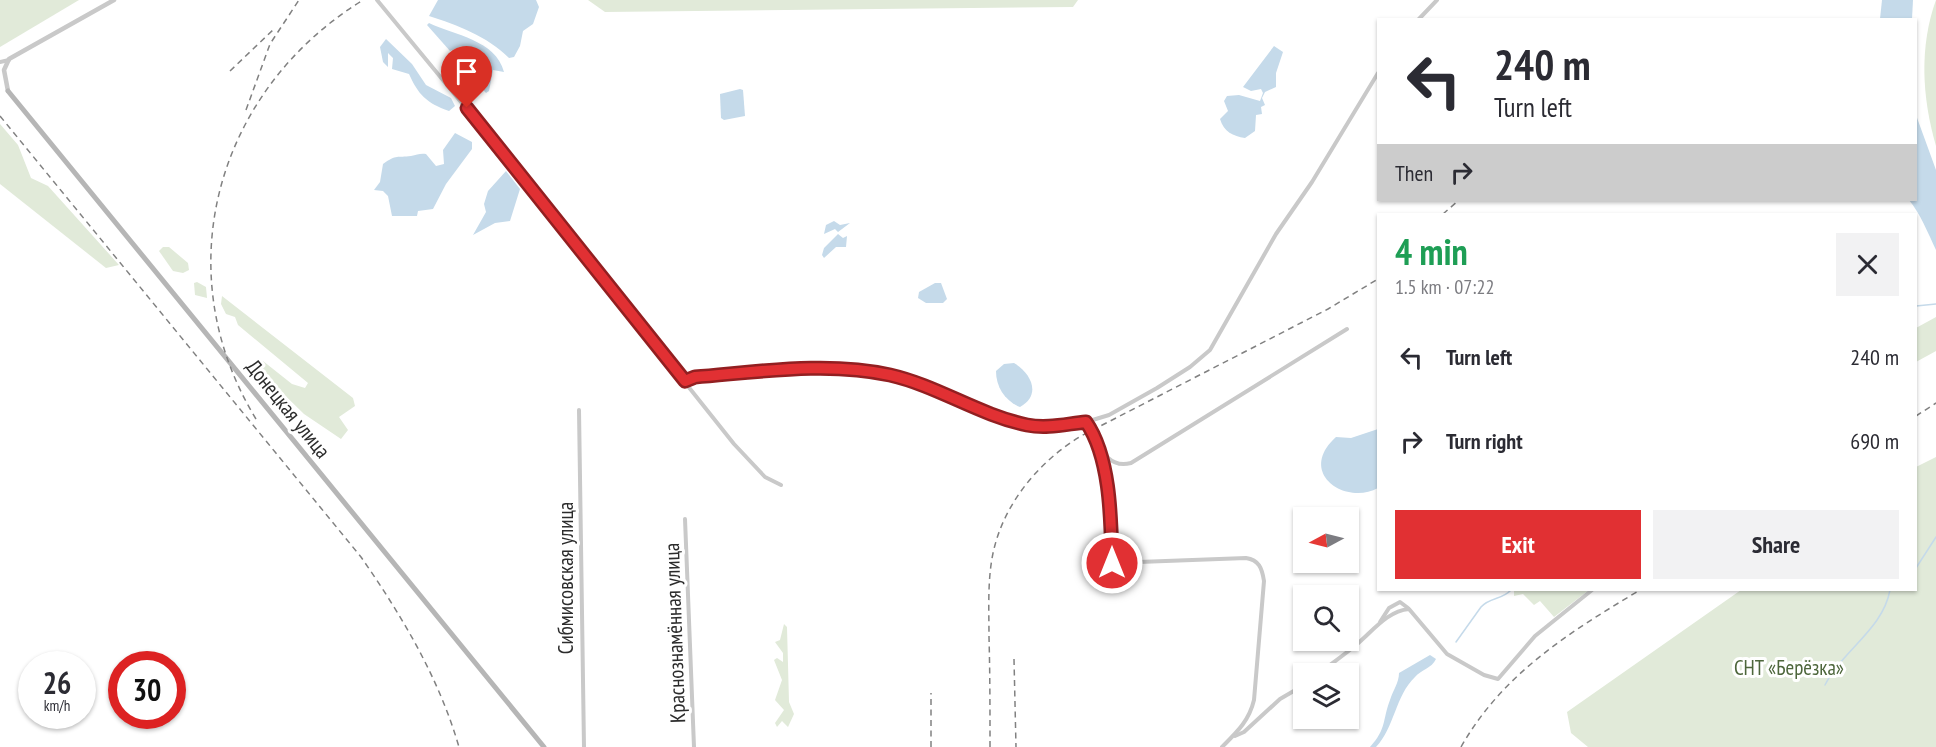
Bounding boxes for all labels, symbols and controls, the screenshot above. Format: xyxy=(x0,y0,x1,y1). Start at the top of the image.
text: 240 m xyxy=(1494,37,1591,92)
icon: left xyxy=(1395,42,1473,120)
pin xyxy=(441,46,492,108)
icon: arrive xyxy=(450,55,483,88)
text: Turn left xyxy=(1494,90,1572,124)
icon: right xyxy=(1445,156,1478,189)
text: Then xyxy=(1395,159,1433,187)
text: 4 min xyxy=(1395,228,1468,275)
button: close xyxy=(1836,233,1899,296)
text: 1.5 km · 07:22 xyxy=(1395,274,1494,300)
icon: left xyxy=(1395,341,1428,374)
text: Turn left xyxy=(1446,343,1512,371)
text: 240 m xyxy=(1850,343,1899,371)
street label: Донецкая улица xyxy=(240,354,336,464)
icon: right xyxy=(1395,425,1428,458)
text: Turn right xyxy=(1446,427,1523,455)
text: 690 m xyxy=(1850,427,1899,455)
street label: Сибмисовская улица xyxy=(552,502,579,654)
north arrow xyxy=(1293,507,1359,573)
map controls xyxy=(1293,507,1359,729)
button: Exit xyxy=(1395,510,1641,579)
button: Share xyxy=(1653,510,1899,579)
position arrow xyxy=(1080,531,1144,595)
street label: Краснознамённая улица xyxy=(658,542,691,724)
button: search xyxy=(1293,585,1359,651)
speed limit sign: 30 xyxy=(108,651,186,729)
park label: СНТ «Берёзка» xyxy=(1734,654,1844,681)
text: 26 xyxy=(43,663,71,702)
button: layers xyxy=(1293,663,1359,729)
text: km/h xyxy=(44,696,70,715)

